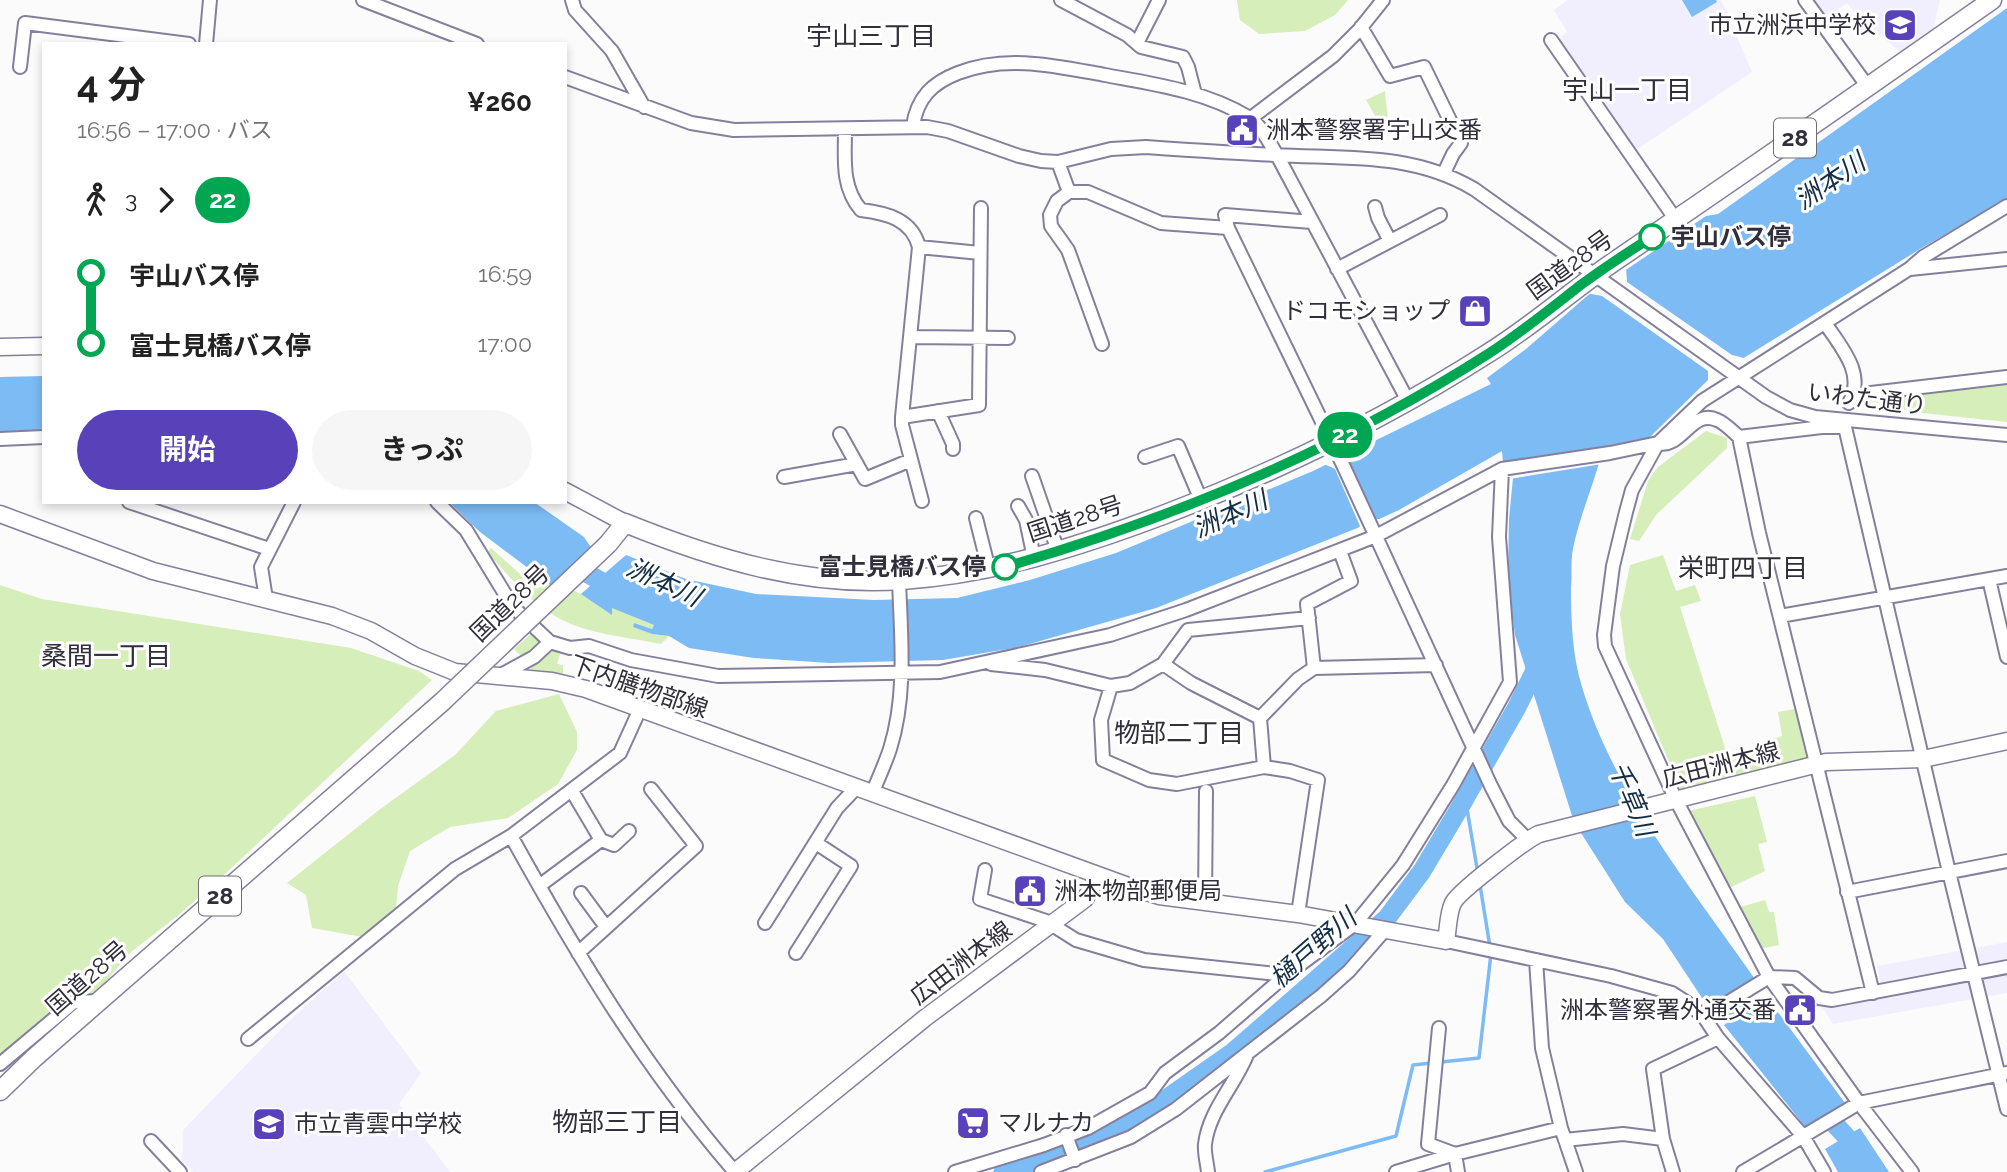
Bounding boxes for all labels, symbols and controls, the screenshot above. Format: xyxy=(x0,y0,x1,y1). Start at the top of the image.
school or university icon: 市立洲浜中学校 xyxy=(1881,6,1919,44)
place label: 市立洲浜中学校 xyxy=(1708,10,1876,39)
district label: 宇山三丁目 xyxy=(806,21,936,51)
text: 4 分 xyxy=(77,62,146,107)
district label: 宇山一丁目 xyxy=(1562,75,1692,105)
text: ¥260 xyxy=(467,87,532,117)
public building icon: 洲本警察署宇山交番 xyxy=(1223,111,1261,149)
place label: 洲本警察署宇山交番 xyxy=(1266,115,1482,144)
text: 16:56 – 17:00 · バス xyxy=(77,116,273,143)
road number: 28 xyxy=(1774,119,1816,158)
water label: 洲本川 xyxy=(1789,145,1873,215)
icon: walk xyxy=(77,181,115,219)
icon: forward xyxy=(147,181,185,219)
text: 22 xyxy=(209,185,236,214)
text: 3 xyxy=(125,186,137,213)
place label: 宇山バス停 xyxy=(1671,222,1791,251)
street label: 国道28号 xyxy=(1521,224,1618,305)
marker: 宇山バス停 xyxy=(1639,224,1665,250)
text: 16:59 xyxy=(478,260,532,287)
text: 宇山バス停 xyxy=(129,261,259,291)
shop icon: ドコモショップ xyxy=(1456,292,1494,330)
place label: ドコモショップ xyxy=(1282,296,1450,325)
text: 17:00 xyxy=(477,330,532,357)
text: 富士見橋バス停 xyxy=(129,331,311,361)
street label: いわた通り xyxy=(1806,377,1928,420)
button: 開始 xyxy=(77,410,298,490)
button: きっぷ xyxy=(312,410,532,490)
line badge: 22 xyxy=(1314,412,1376,458)
text: 22 xyxy=(1331,420,1359,449)
water label: 洲本川 xyxy=(1188,483,1274,544)
street label: 国道28号 xyxy=(1023,489,1126,548)
water label: 洲本川 xyxy=(622,552,708,613)
place label: 富士見橋バス停 xyxy=(818,552,986,581)
district label: 栄町四丁目 xyxy=(1678,553,1808,583)
marker: 富士見橋バス停 xyxy=(992,554,1018,580)
street label: 国道28号 xyxy=(464,558,555,647)
district label: 桑間一丁目 xyxy=(41,641,171,671)
street label: 下内膳物部線 xyxy=(566,649,712,724)
district label: 物部二丁目 xyxy=(1114,718,1244,748)
street label: 広田洲本線 xyxy=(1659,736,1783,793)
water label: 千草川 xyxy=(1603,757,1662,844)
public building icon: 洲本物部郵便局 xyxy=(1011,872,1049,910)
road number: 28 xyxy=(199,876,241,916)
place label: 洲本物部郵便局 xyxy=(1054,876,1222,905)
water label: 樋戸野川 xyxy=(1264,901,1364,993)
street label: 広田洲本線 xyxy=(904,915,1017,1010)
street label: 国道28号 xyxy=(40,934,133,1021)
public building icon: 洲本警察署外通交番 xyxy=(1781,991,1819,1029)
place label: 洲本警察署外通交番 xyxy=(1560,995,1776,1024)
supermarket icon: マルナカ xyxy=(954,1104,992,1142)
school or university icon: 市立青雲中学校 xyxy=(250,1105,288,1143)
district label: 物部三丁目 xyxy=(552,1107,682,1137)
place label: マルナカ xyxy=(998,1108,1094,1137)
place label: 市立青雲中学校 xyxy=(294,1109,462,1138)

